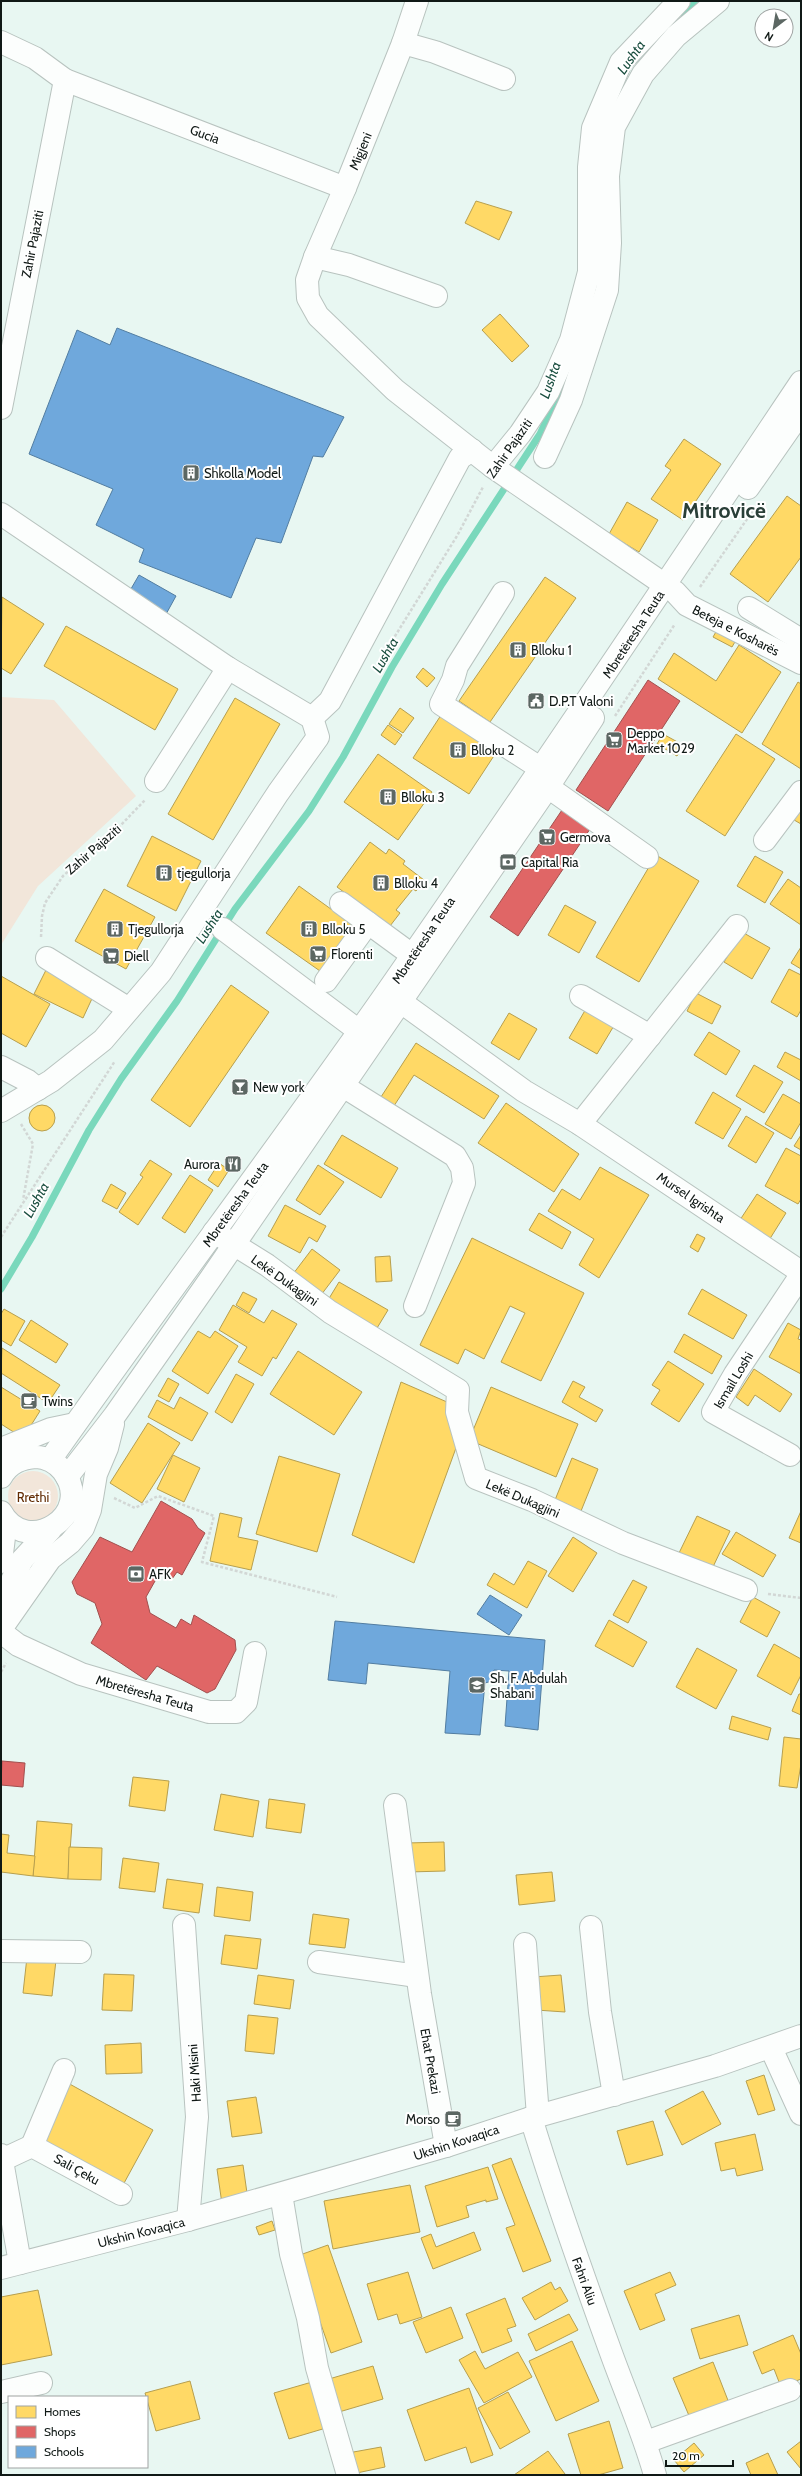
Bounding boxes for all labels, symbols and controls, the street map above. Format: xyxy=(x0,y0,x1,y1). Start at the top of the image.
north arrow xyxy=(754,8,794,48)
text: N xyxy=(762,29,776,45)
water label: Lushta xyxy=(613,36,649,78)
street label: Gucia xyxy=(188,121,223,147)
street label: Migjeni xyxy=(345,130,376,173)
street label: Zahir Pajaziti xyxy=(18,209,47,279)
water label: Lushta xyxy=(535,359,565,401)
street label: Zahir Pajaziti xyxy=(483,415,536,481)
building icon: Shkolla Model xyxy=(181,463,201,483)
place label: Shkolla Model xyxy=(204,465,281,481)
district label: Mitrovicë xyxy=(682,498,766,523)
street label: Mbretëresha Teuta xyxy=(599,586,668,681)
street label: Beteja e Kosharës xyxy=(689,601,783,660)
water label: Lushta xyxy=(368,634,402,676)
building icon: Blloku 1 xyxy=(508,640,528,660)
place label: Blloku 1 xyxy=(531,642,572,658)
public building icon: D.P.T Valoni xyxy=(526,691,546,711)
place label: D.P.T Valoni xyxy=(549,693,613,709)
place label: Deppo Market 1029 xyxy=(627,725,695,756)
supermarket icon: Deppo Market 1029 xyxy=(604,730,624,750)
building icon: Blloku 2 xyxy=(448,740,468,760)
place label: Blloku 2 xyxy=(471,742,514,758)
building icon: Blloku 3 xyxy=(378,787,398,807)
place label: Blloku 3 xyxy=(401,789,445,805)
street label: Zahir Pajaziti xyxy=(62,820,125,878)
supermarket icon: Germova xyxy=(537,827,557,847)
place label: Germova xyxy=(560,829,611,845)
bank icon: Capital Ria xyxy=(498,852,518,872)
place label: Capital Ria xyxy=(521,854,579,870)
building icon: tjegullorja xyxy=(154,863,174,883)
place label: tjegullorja xyxy=(177,865,231,882)
building icon: Blloku 4 xyxy=(371,873,391,893)
place label: Blloku 4 xyxy=(394,875,438,891)
street label: Mbretëresha Teuta xyxy=(388,893,458,987)
water label: Lushta xyxy=(191,905,227,947)
building icon: Tjegullorja xyxy=(105,919,125,939)
building icon: Blloku 5 xyxy=(299,919,319,939)
place label: Tjegullorja xyxy=(128,921,185,938)
place label: Blloku 5 xyxy=(322,921,366,937)
supermarket icon: Florenti xyxy=(308,944,328,964)
supermarket icon: Diell xyxy=(101,946,121,966)
place label: Florenti xyxy=(331,946,373,962)
place label: Diell xyxy=(124,948,149,964)
bar icon: New york xyxy=(230,1077,250,1097)
place label: New york xyxy=(253,1079,305,1095)
restaurant icon: Aurora xyxy=(223,1154,243,1174)
place label: Aurora xyxy=(184,1156,221,1172)
street label: Mbretëresha Teuta xyxy=(199,1158,272,1250)
street label: Mursel Igrishta xyxy=(654,1168,729,1226)
water label: Lushta xyxy=(19,1179,53,1221)
street label: Lekë Dukagjini xyxy=(248,1251,322,1310)
street label: Ismail Loshi xyxy=(710,1349,756,1411)
cafe icon: Twins xyxy=(19,1391,39,1411)
place label: Twins xyxy=(42,1393,73,1409)
street label: Lekë Dukagjini xyxy=(483,1475,562,1522)
park label: Rrethi xyxy=(17,1489,49,1505)
bank icon: AFK xyxy=(126,1564,146,1584)
place label: AFK xyxy=(149,1566,172,1582)
place label: Sh. F. Abdulah Shabani xyxy=(490,1670,567,1701)
street label: Mbretëresha Teuta xyxy=(94,1671,197,1715)
school or university icon: Sh. F. Abdulah Shabani xyxy=(467,1675,487,1695)
street label: Ehat Prekazi xyxy=(417,2027,445,2095)
street label: Haki Misini xyxy=(184,2043,204,2103)
cafe icon: Morso xyxy=(443,2109,463,2129)
place label: Morso xyxy=(406,2111,440,2127)
street label: Ukshin Kovaqica xyxy=(411,2120,502,2163)
street label: Sali Çeku xyxy=(51,2150,103,2188)
street label: Ukshin Kovaqica xyxy=(96,2213,187,2251)
street label: Fahri Aliu xyxy=(569,2255,601,2307)
legend xyxy=(8,2396,148,2468)
text: Homes xyxy=(44,2404,81,2419)
text: Shops xyxy=(44,2424,76,2439)
scale bar xyxy=(666,2442,733,2468)
text: Schools xyxy=(44,2444,84,2459)
text: 20 m xyxy=(672,2448,700,2463)

